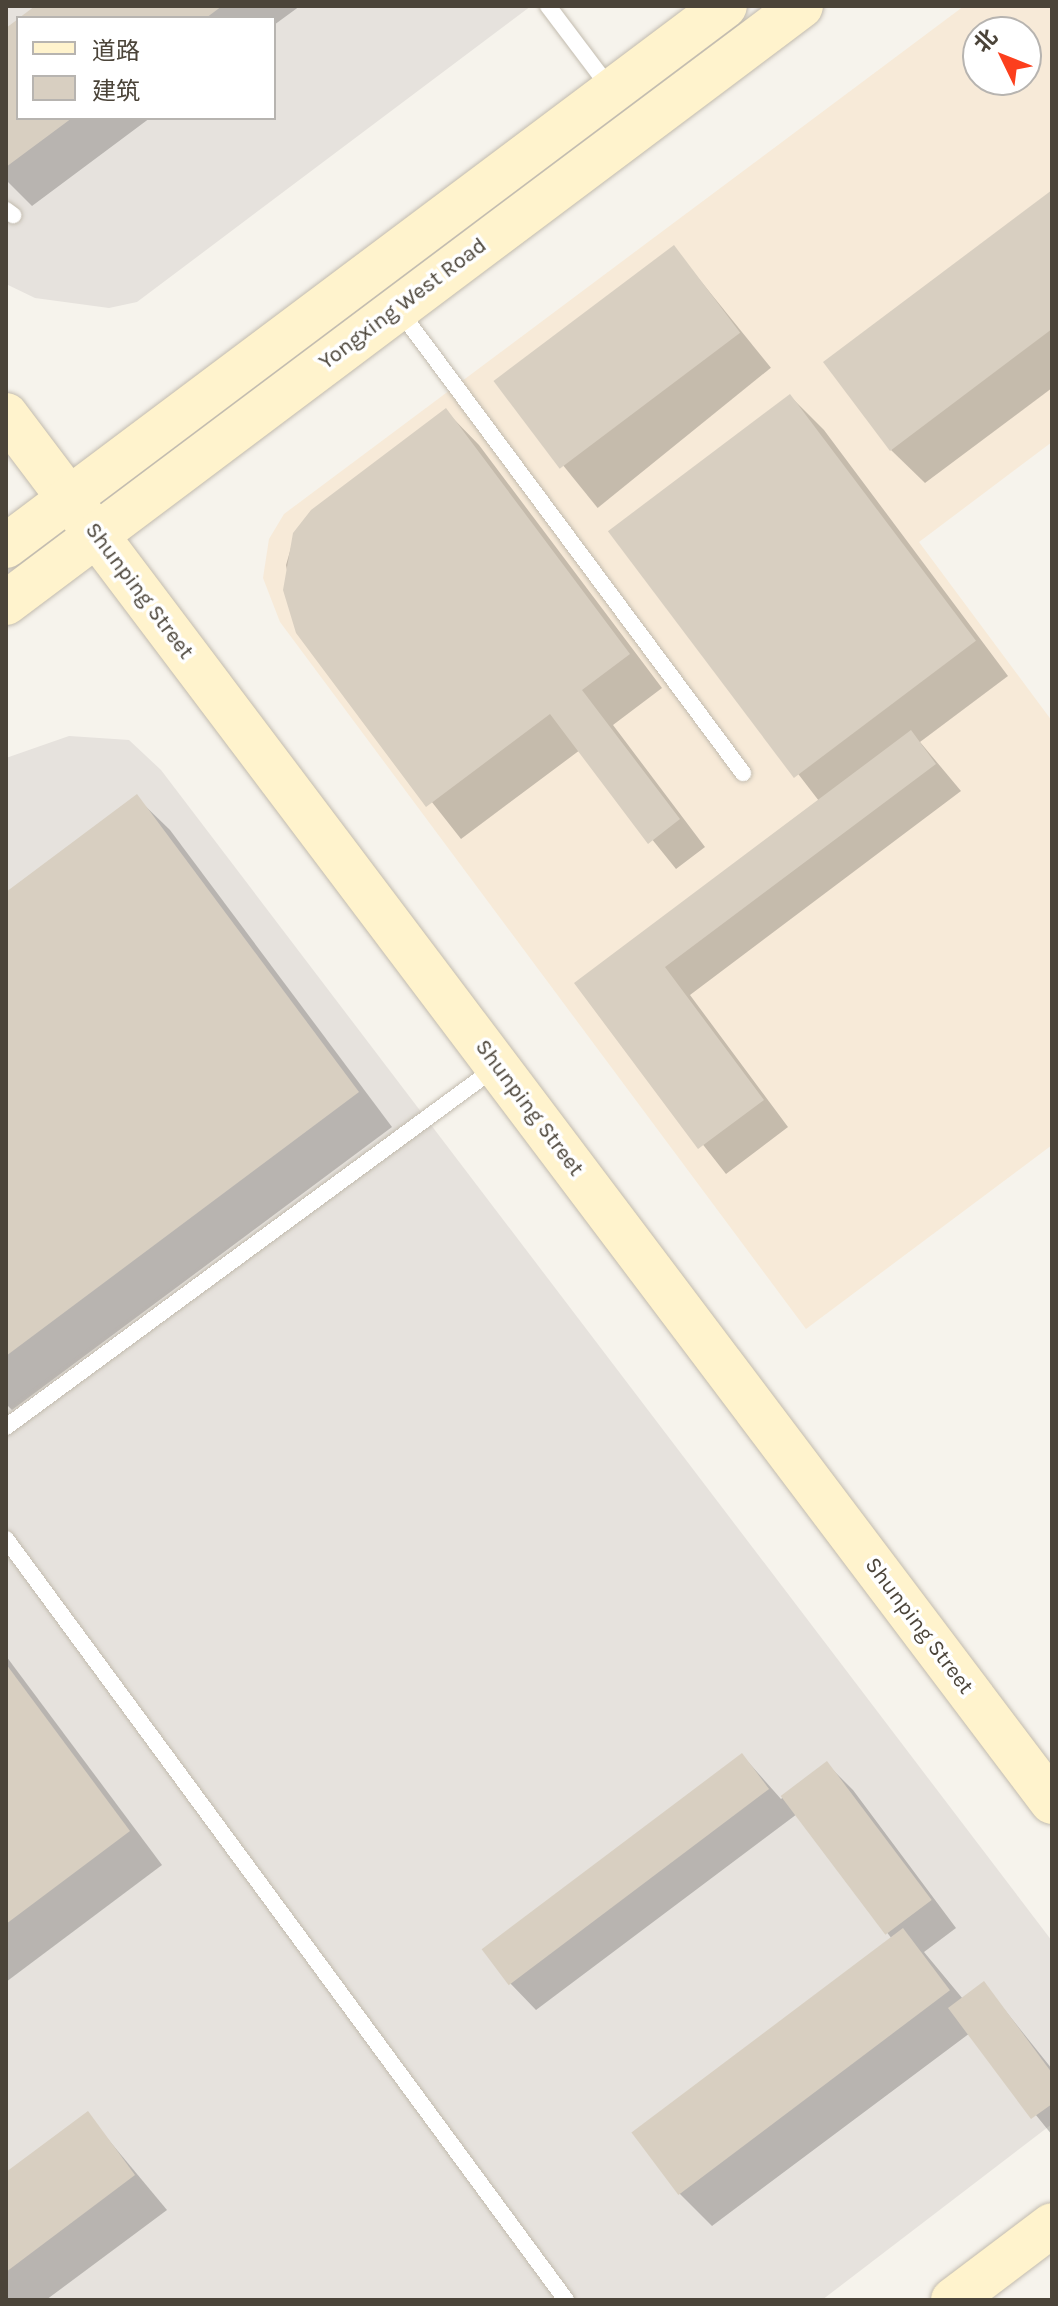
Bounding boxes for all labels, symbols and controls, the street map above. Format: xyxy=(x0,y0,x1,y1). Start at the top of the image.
legend xyxy=(16,16,276,120)
north arrow xyxy=(962,16,1042,96)
text: 北 xyxy=(969,24,1003,58)
text: 道路 xyxy=(92,37,140,65)
text: 建筑 xyxy=(92,77,140,105)
street label: Yongxing West Road xyxy=(314,232,492,376)
street label: Shunping Street xyxy=(79,518,199,664)
street label: Shunping Street xyxy=(469,1035,589,1181)
street label: Shunping Street xyxy=(859,1553,979,1699)

